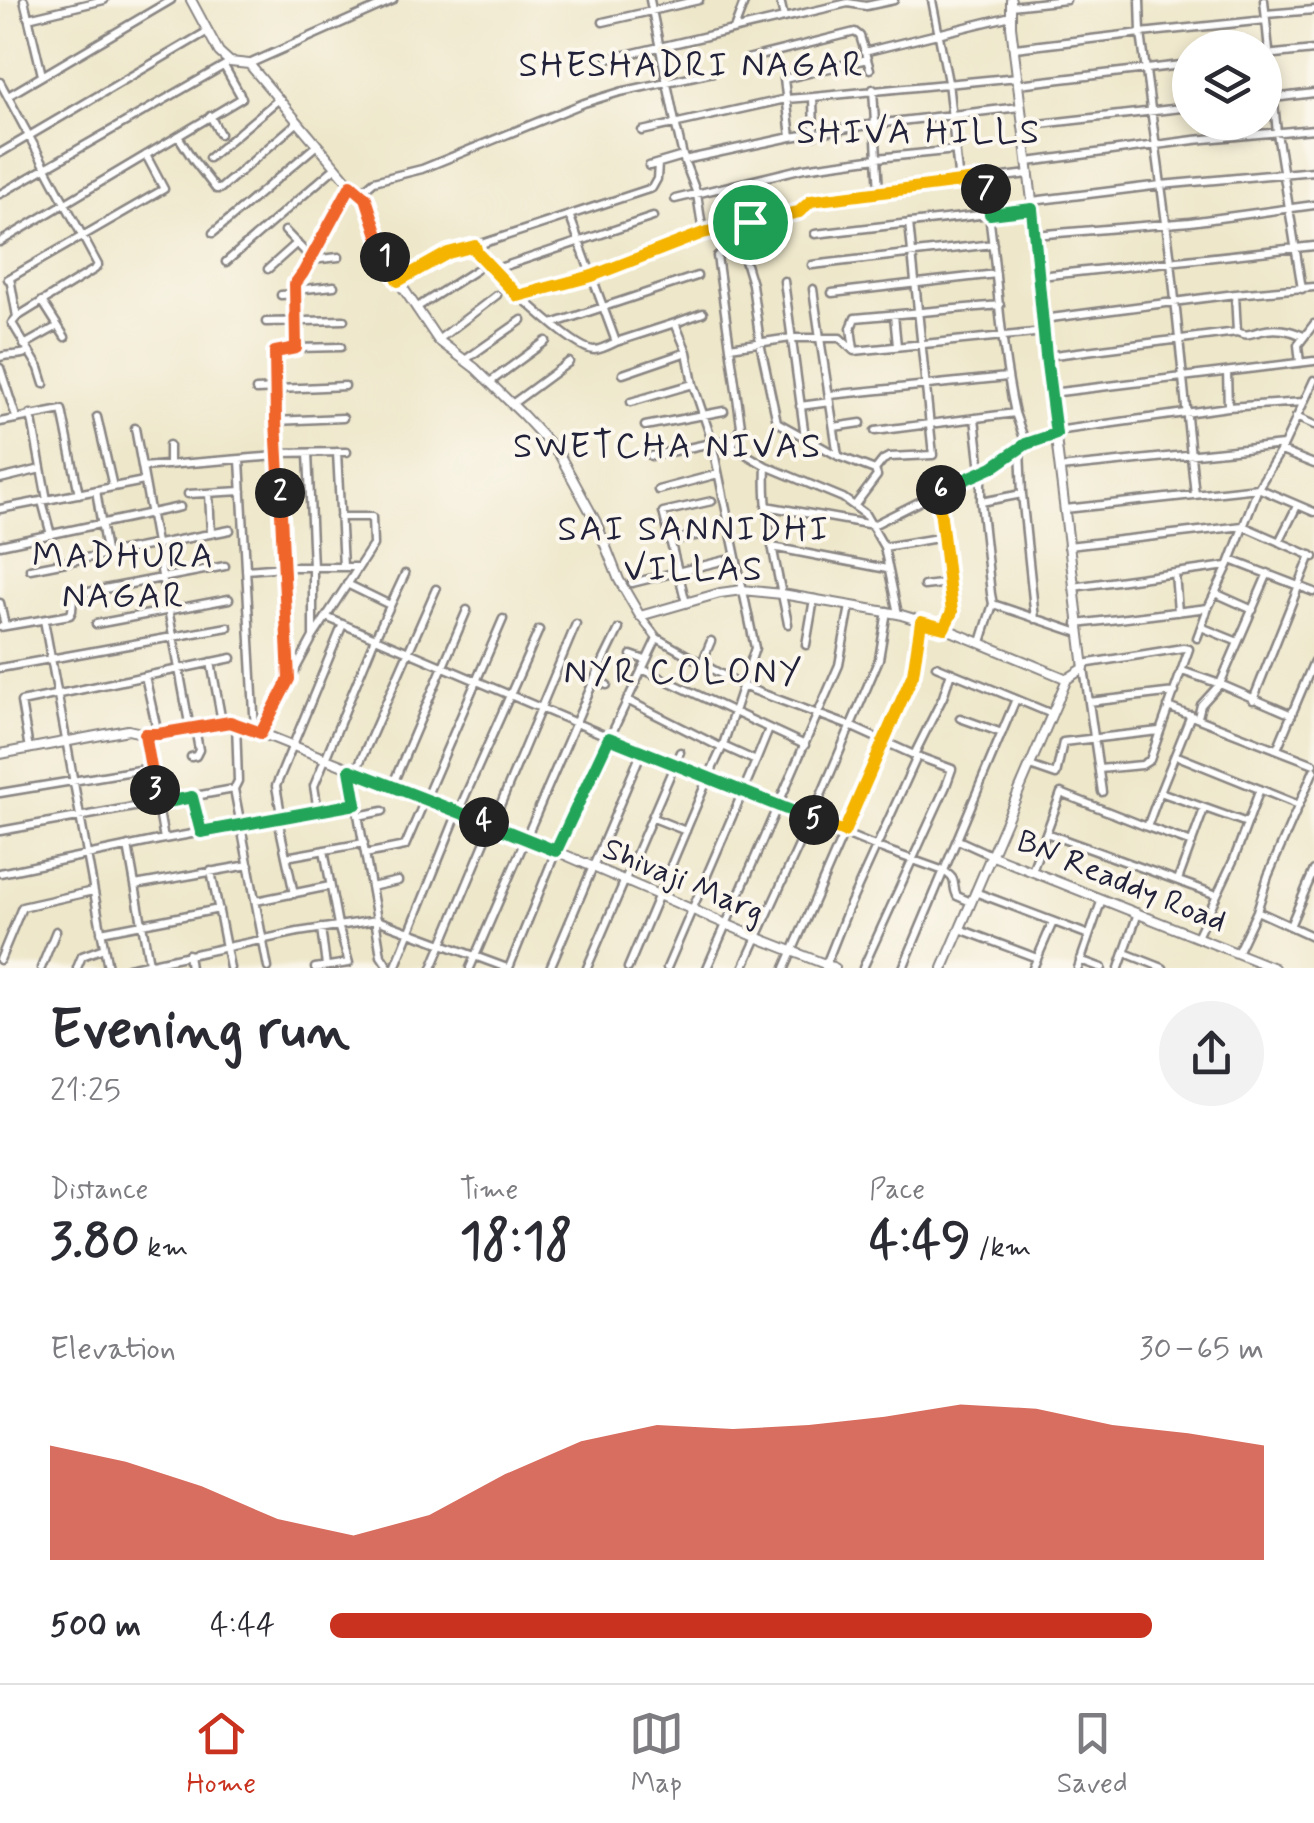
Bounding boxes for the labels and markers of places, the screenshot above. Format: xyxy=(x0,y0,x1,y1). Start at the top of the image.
pin: 7 xyxy=(961,164,1011,214)
pin xyxy=(708,180,793,265)
pin: 1 xyxy=(360,232,410,282)
pin: 6 xyxy=(916,465,966,515)
pin: 2 xyxy=(255,468,305,518)
pin: 3 xyxy=(130,765,180,815)
pin: 5 xyxy=(789,795,839,845)
pin: 4 xyxy=(459,797,509,847)

